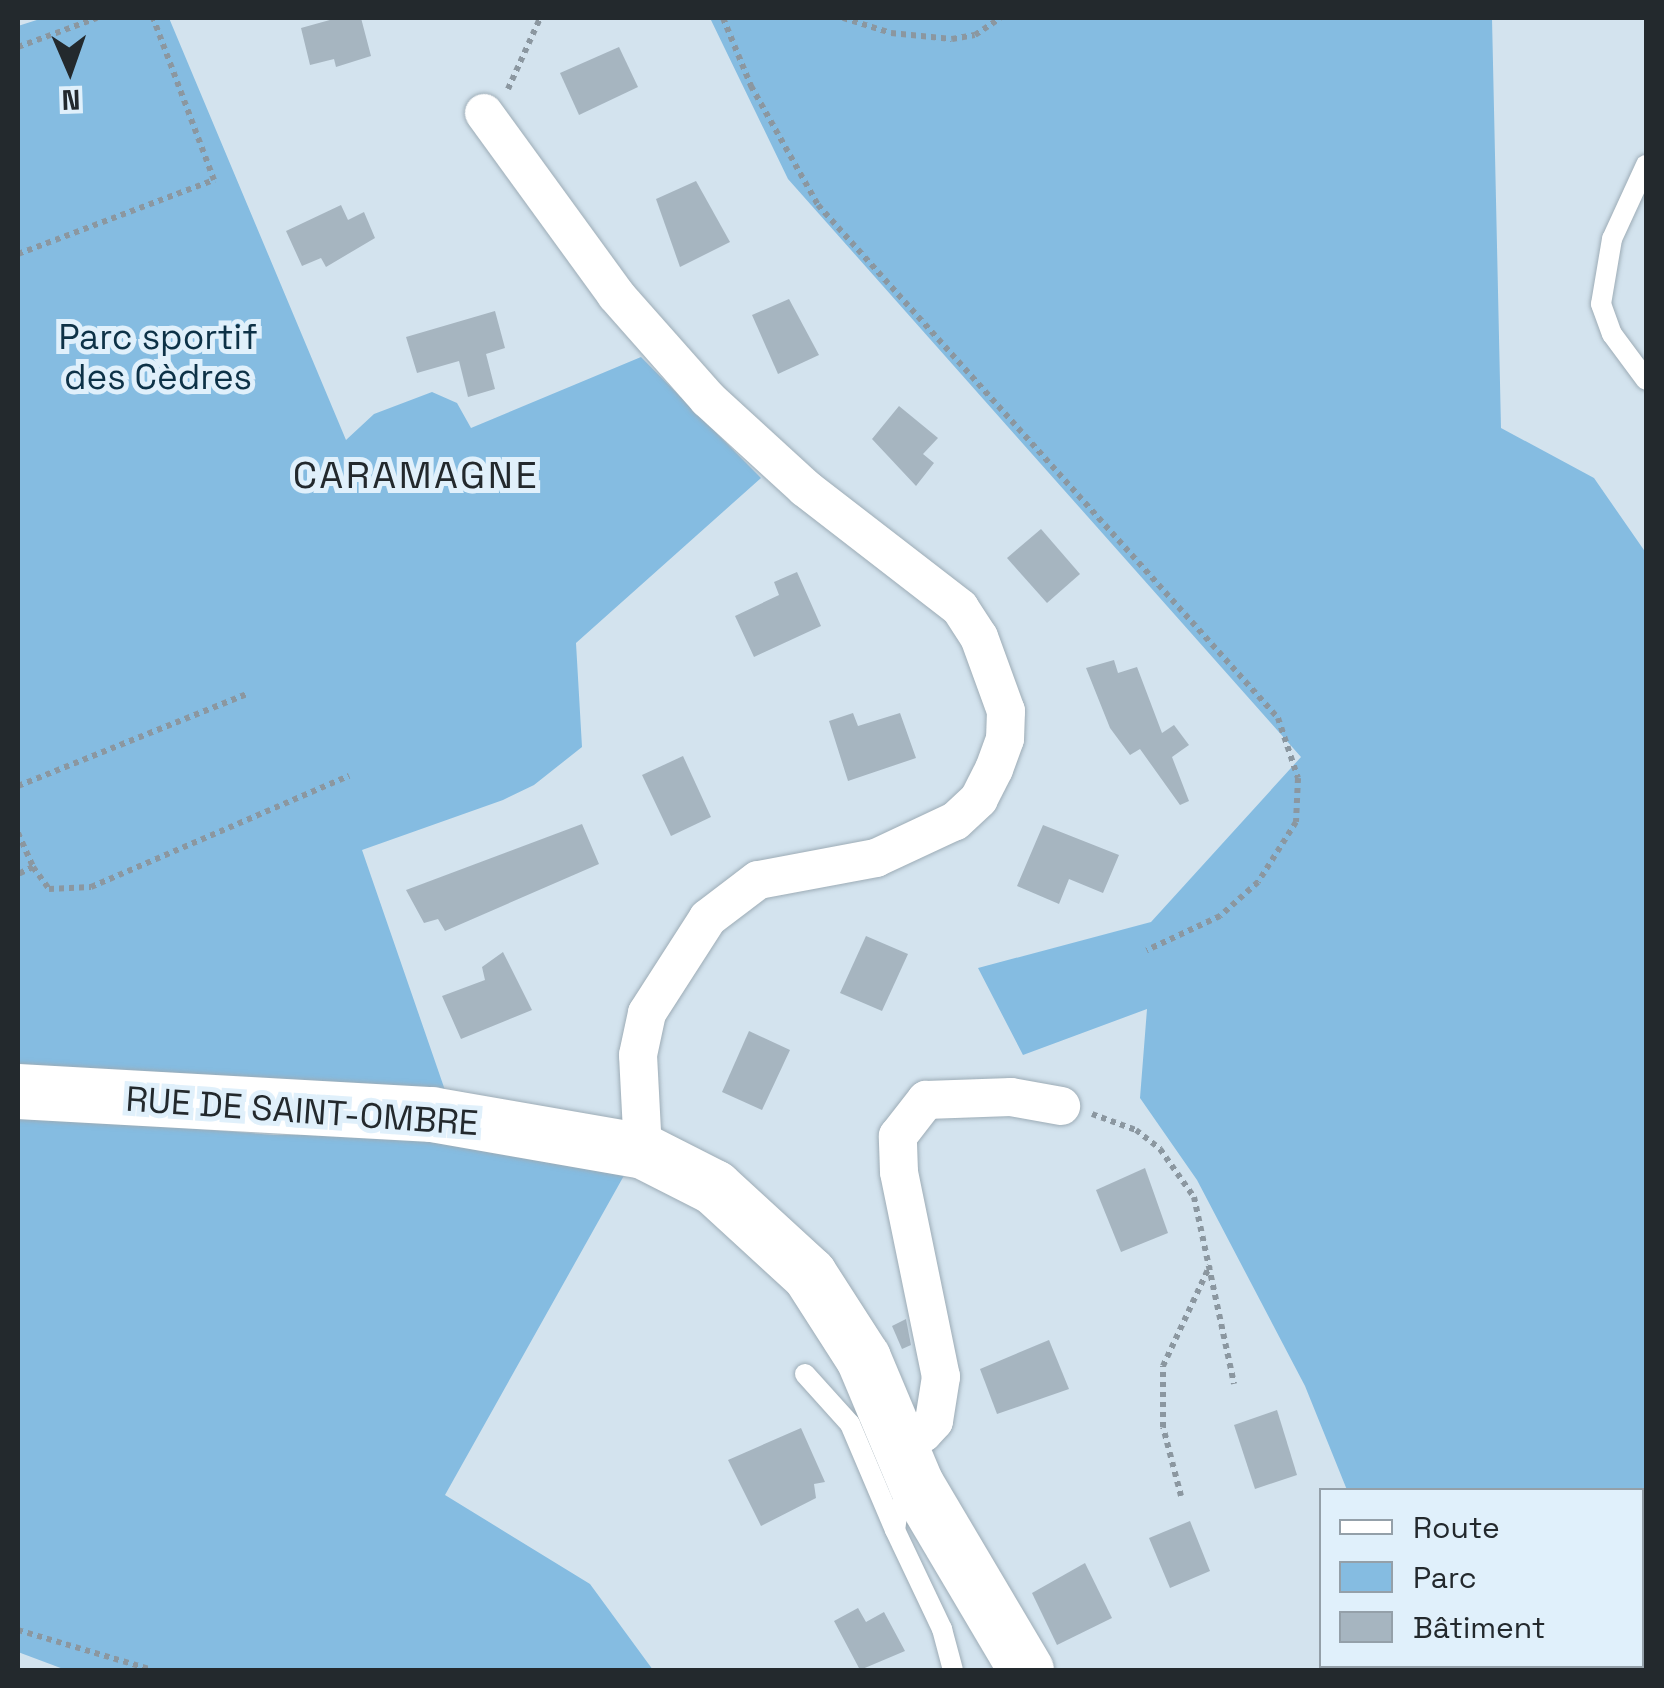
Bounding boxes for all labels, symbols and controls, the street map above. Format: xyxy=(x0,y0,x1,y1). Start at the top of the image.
north arrow xyxy=(20,20,120,120)
text: N xyxy=(61,82,81,118)
park label: Parc sportif des Cèdres xyxy=(58,316,258,398)
district label: CARAMAGNE xyxy=(293,453,539,499)
street label: RUE DE SAINT-OMBRE xyxy=(124,1078,480,1144)
legend xyxy=(1319,1488,1644,1668)
text: Route xyxy=(1413,1508,1500,1547)
text: Parc xyxy=(1413,1558,1477,1597)
text: Bâtiment xyxy=(1413,1608,1546,1647)

